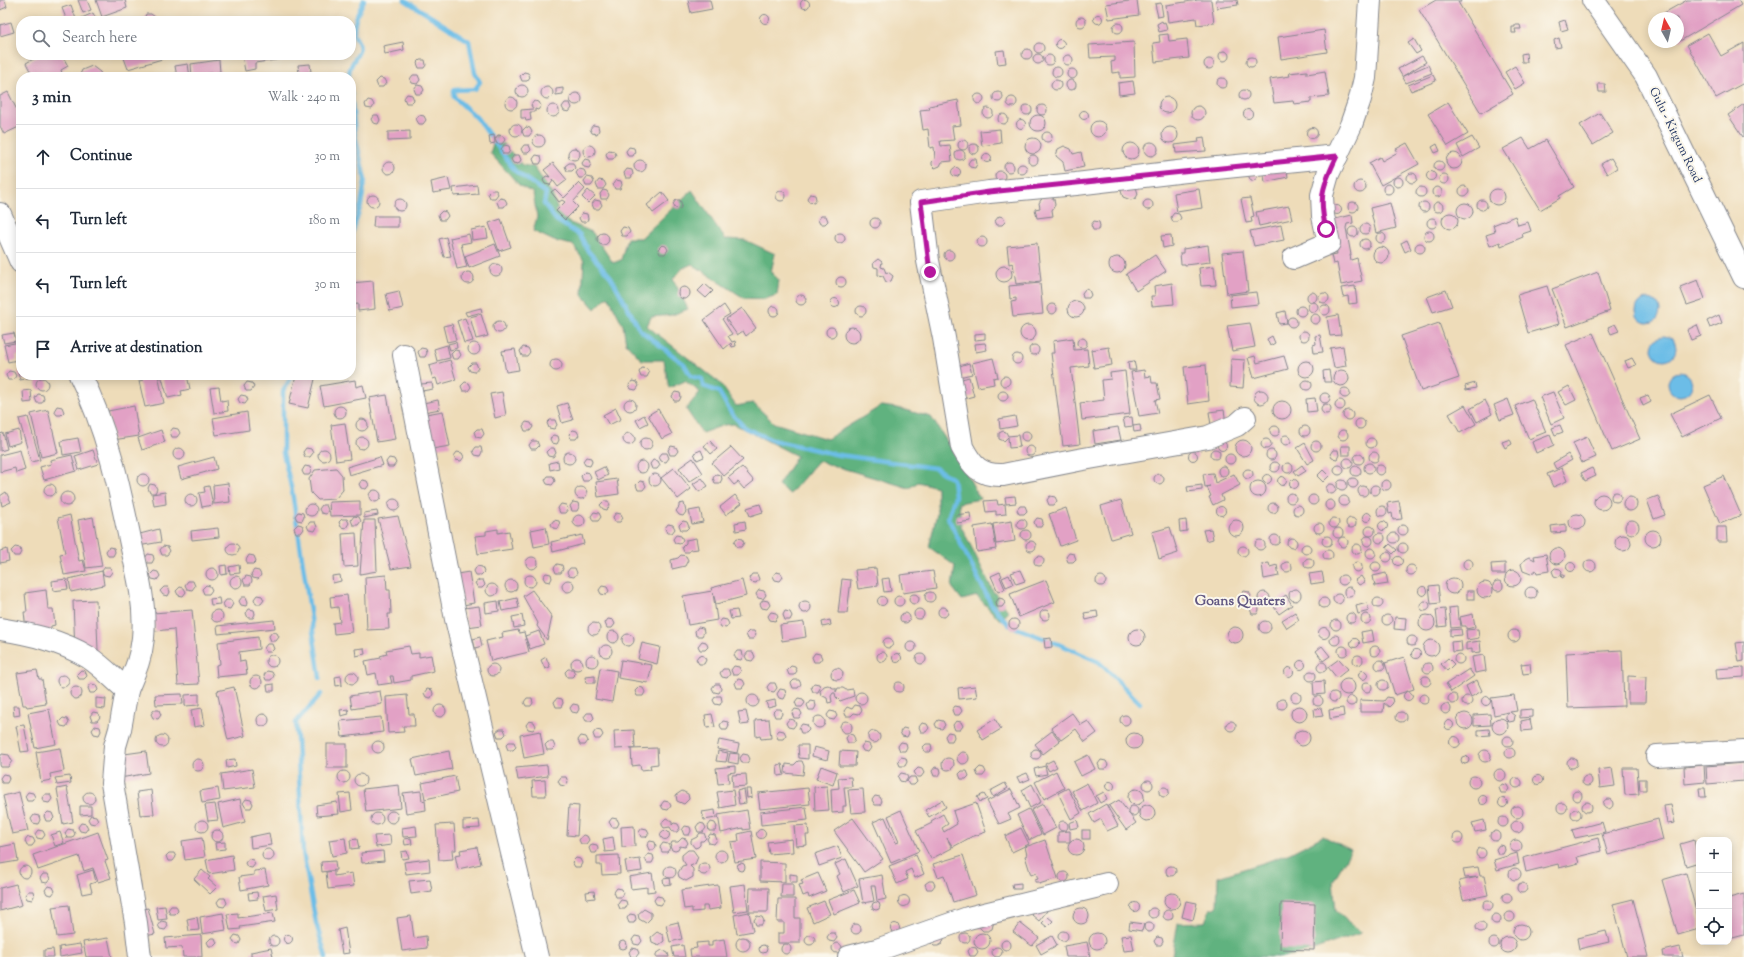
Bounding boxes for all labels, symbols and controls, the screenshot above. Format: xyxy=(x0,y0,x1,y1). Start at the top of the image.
north arrow xyxy=(1648,12,1684,48)
search box xyxy=(16,16,356,60)
icon: search xyxy=(30,27,52,49)
text: Search here xyxy=(62,28,137,49)
street label: Gulu - Kitgum Road xyxy=(1644,84,1706,186)
text: 3 min xyxy=(32,86,71,110)
text: Walk · 240 m xyxy=(268,89,340,107)
icon: ahead xyxy=(32,146,54,168)
text: Continue xyxy=(70,146,132,167)
text: 30 m xyxy=(314,148,340,166)
icon: left xyxy=(32,210,54,232)
text: Turn left xyxy=(70,210,127,231)
text: 180 m xyxy=(309,212,340,230)
route start xyxy=(1317,220,1335,238)
route end xyxy=(921,263,939,281)
icon: left xyxy=(32,274,54,296)
text: Turn left xyxy=(70,274,127,295)
text: 30 m xyxy=(314,276,340,294)
icon: arrive xyxy=(32,338,54,360)
text: Arrive at destination xyxy=(70,338,203,359)
district label: Goans Quaters xyxy=(1195,592,1286,612)
map controls xyxy=(1696,837,1732,945)
button: + xyxy=(1696,837,1732,873)
button: − xyxy=(1696,873,1732,909)
button: locate xyxy=(1696,909,1732,945)

